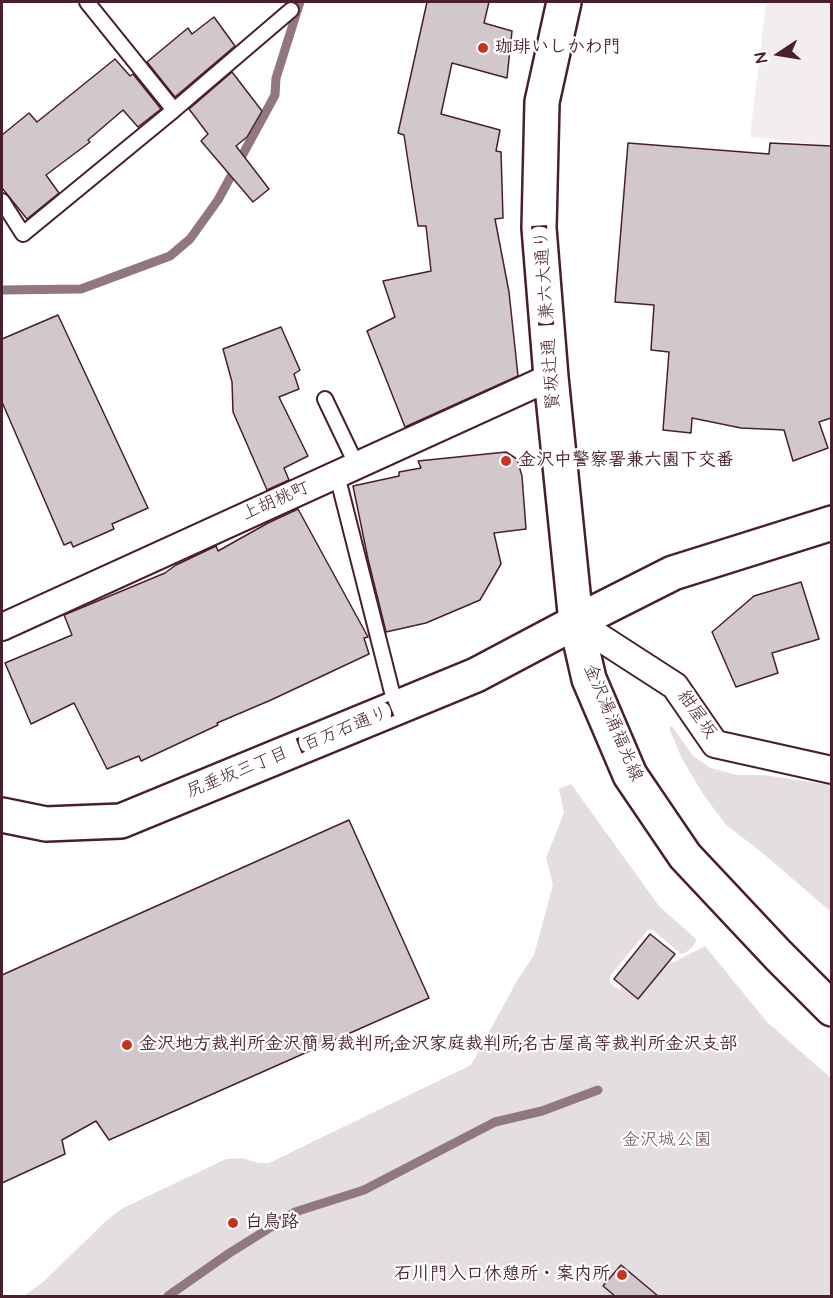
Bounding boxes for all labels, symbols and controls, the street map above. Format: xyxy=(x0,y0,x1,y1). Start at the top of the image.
north arrow xyxy=(749,24,809,84)
place label: 珈琲いしかわ門 xyxy=(495,37,621,59)
marker: 珈琲いしかわ門 xyxy=(476,41,490,55)
text: N xyxy=(750,51,773,65)
street label: 賢坂辻通【兼六大通り】 xyxy=(530,211,566,411)
place label: 金沢中警察署兼六園下交番 xyxy=(518,450,734,472)
marker: 金沢中警察署兼六園下交番 xyxy=(499,454,513,468)
street label: 上胡桃町 xyxy=(239,477,313,527)
street label: 金沢湯涌福光線 xyxy=(577,661,647,785)
street label: 紺屋坂 xyxy=(672,687,720,743)
street label: 尻垂坂三丁目【百万石通り】 xyxy=(183,696,409,804)
place label: 金沢地方裁判所金沢簡易裁判所;金沢家庭裁判所;名古屋高等裁判所金沢支部 xyxy=(139,1034,737,1056)
marker: 金沢地方裁判所金沢簡易裁判所;金沢家庭裁判所;名古屋高等裁判所金沢支部 xyxy=(120,1038,134,1052)
park label: 金沢城公園 xyxy=(622,1130,712,1152)
place label: 白鳥路 xyxy=(245,1212,299,1234)
marker: 白鳥路 xyxy=(226,1216,240,1230)
place label: 石川門入口休憩所・案内所 xyxy=(394,1264,610,1286)
marker: 石川門入口休憩所・案内所 xyxy=(615,1268,629,1282)

